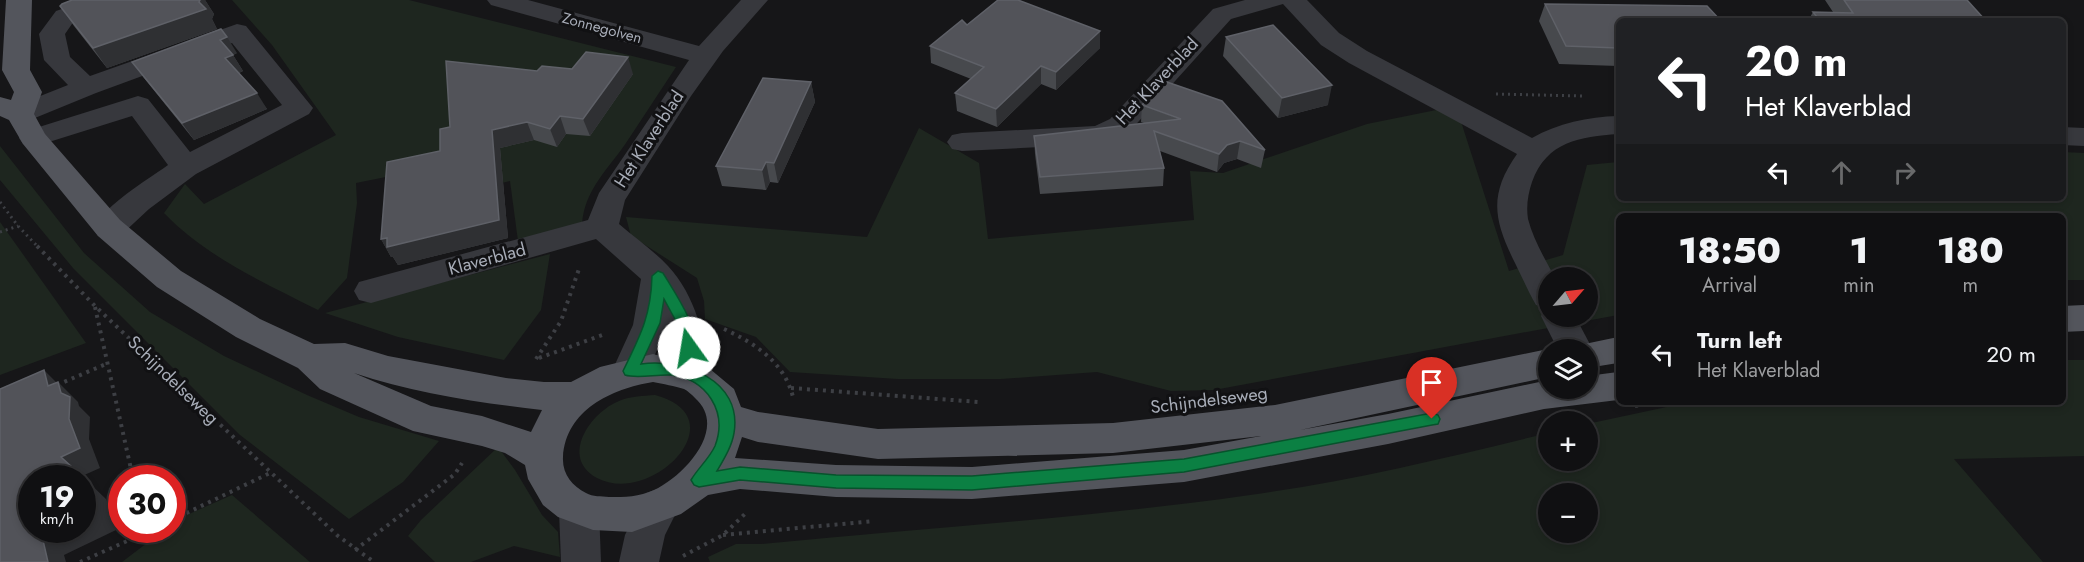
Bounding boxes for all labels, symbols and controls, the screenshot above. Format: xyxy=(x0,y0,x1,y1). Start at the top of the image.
street label: Zonnegolven xyxy=(560,7,644,49)
street label: Het Klaverblad xyxy=(1110,31,1204,131)
text: 20 m xyxy=(1745,31,1847,92)
icon: left xyxy=(1646,42,1724,120)
street label: Het Klaverblad xyxy=(608,85,690,193)
text: Het Klaverblad xyxy=(1745,87,1912,126)
icon: left xyxy=(1762,156,1795,189)
icon: ahead xyxy=(1825,156,1858,189)
icon: right xyxy=(1888,156,1921,189)
text: 18:50 xyxy=(1678,224,1781,276)
text: 1 xyxy=(1849,224,1868,276)
text: 180 xyxy=(1937,224,2004,276)
street label: Klaverblad xyxy=(445,236,529,282)
north arrow xyxy=(1538,267,1598,327)
map controls xyxy=(1538,267,1598,543)
text: Arrival xyxy=(1702,271,1757,300)
text: min xyxy=(1843,271,1875,300)
text: m xyxy=(1962,271,1978,300)
position arrow xyxy=(657,316,721,380)
text: Turn left xyxy=(1697,324,1782,356)
street label: Schijndelseweg xyxy=(122,330,224,430)
icon: left xyxy=(1646,338,1679,371)
text: 20 m xyxy=(1987,338,2036,370)
button: layers xyxy=(1538,339,1598,399)
text: Het Klaverblad xyxy=(1697,356,1821,385)
pin xyxy=(1406,357,1457,419)
icon: arrive xyxy=(1415,366,1448,399)
street label: Schijndelseweg xyxy=(1149,380,1269,420)
button: + xyxy=(1538,411,1598,471)
speed limit sign: 30 xyxy=(108,465,186,543)
text: 19 xyxy=(39,475,75,518)
button: − xyxy=(1538,483,1598,543)
text: km/h xyxy=(40,508,74,530)

